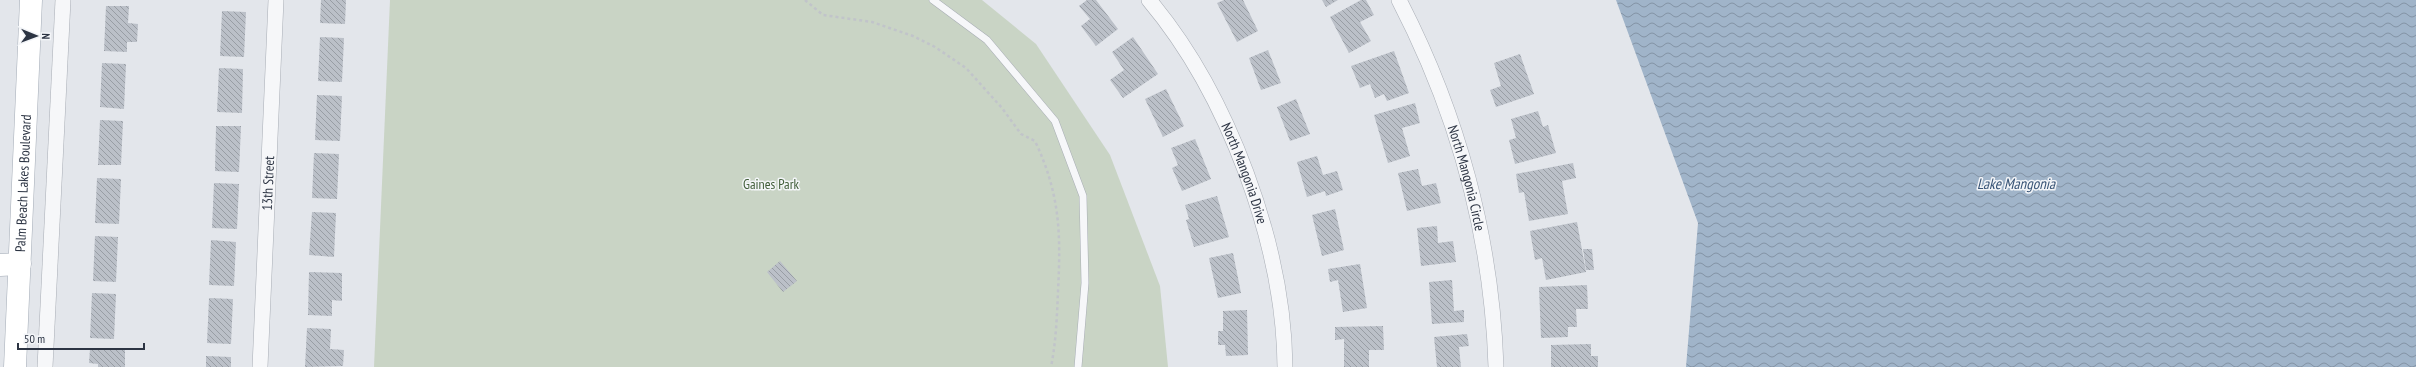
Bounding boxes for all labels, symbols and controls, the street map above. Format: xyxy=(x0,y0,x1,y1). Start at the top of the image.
north arrow xyxy=(16,16,56,56)
text: N xyxy=(39,33,53,39)
street label: Palm Beach Lakes Boulevard xyxy=(11,114,35,252)
street label: North Mangonia Drive xyxy=(1217,120,1271,226)
street label: North Mangonia Circle xyxy=(1444,123,1489,233)
street label: 13th Street xyxy=(258,155,278,211)
water label: Lake Mangonia xyxy=(1977,174,2056,193)
park label: Gaines Park xyxy=(743,175,800,193)
scale bar xyxy=(18,325,144,351)
text: 50 m xyxy=(24,331,45,346)

